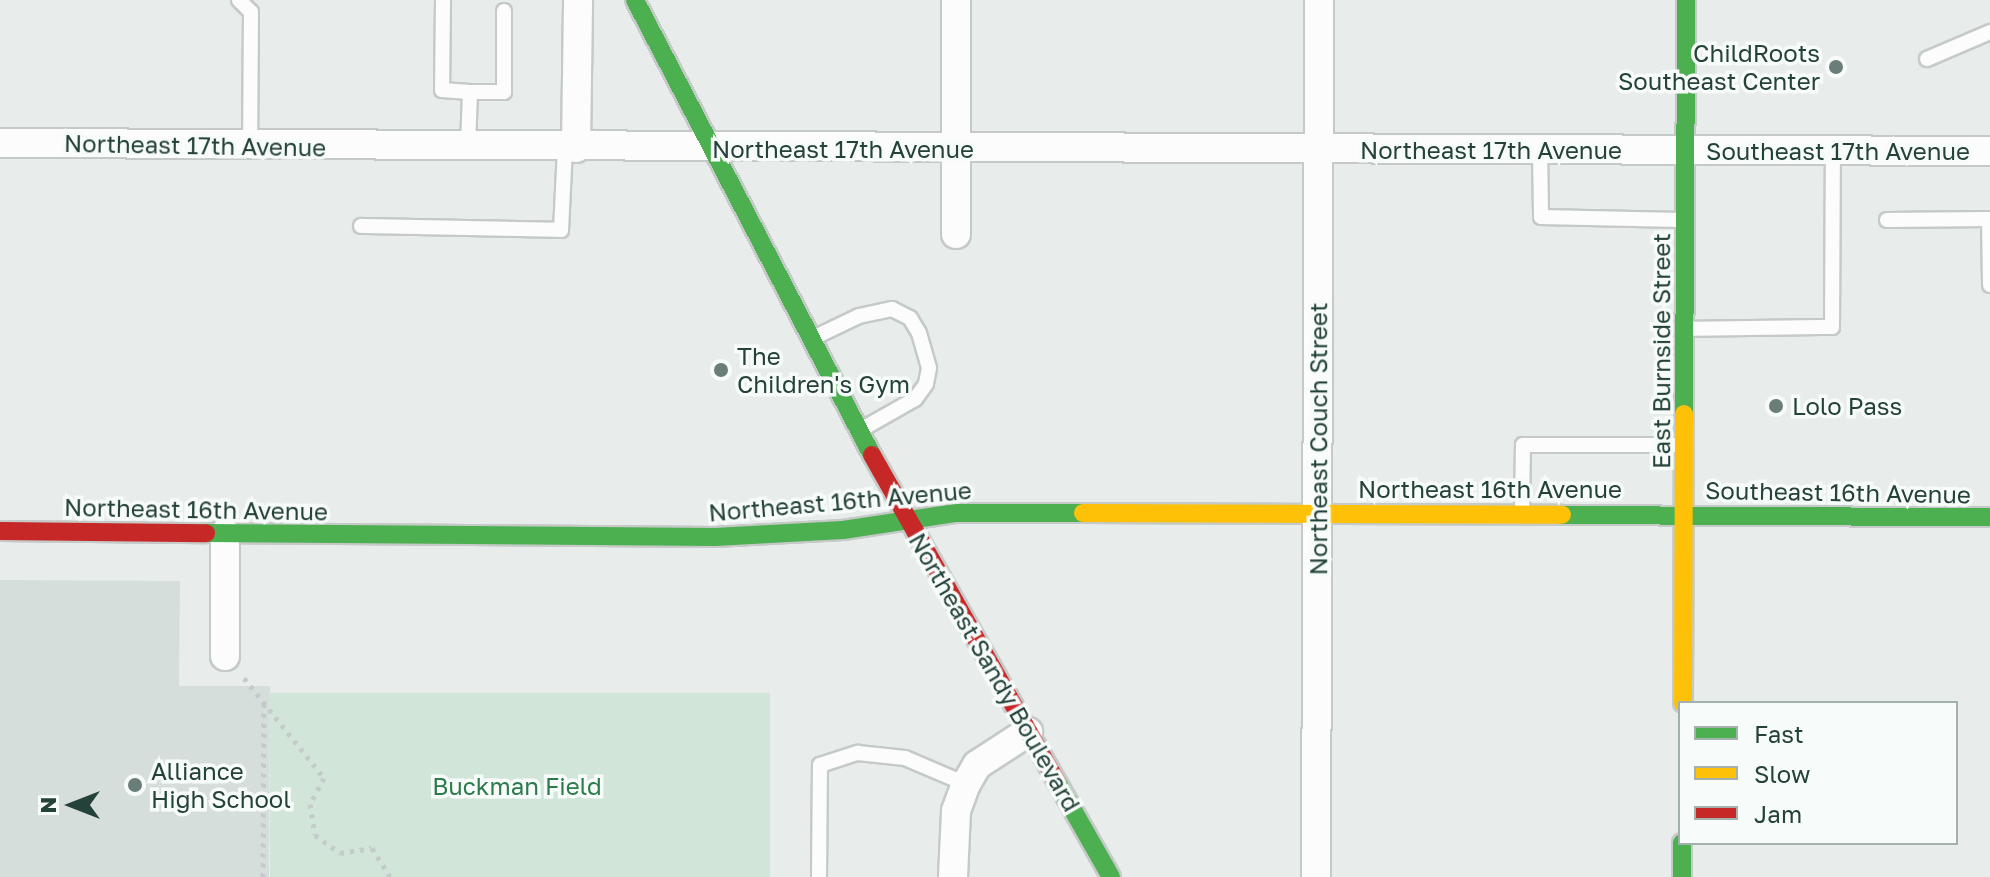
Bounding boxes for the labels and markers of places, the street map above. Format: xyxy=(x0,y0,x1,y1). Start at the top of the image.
place label: ChildRoots Southeast Center xyxy=(1618,39,1820,95)
marker: ChildRoots Southeast Center xyxy=(1827,58,1845,76)
place label: The Children's Gym xyxy=(737,342,910,398)
marker: The Children's Gym xyxy=(712,361,730,379)
place label: Lolo Pass xyxy=(1792,392,1902,420)
marker: Lolo Pass xyxy=(1767,397,1785,415)
place label: Alliance High School xyxy=(151,757,291,813)
marker: Alliance High School xyxy=(126,776,144,794)

